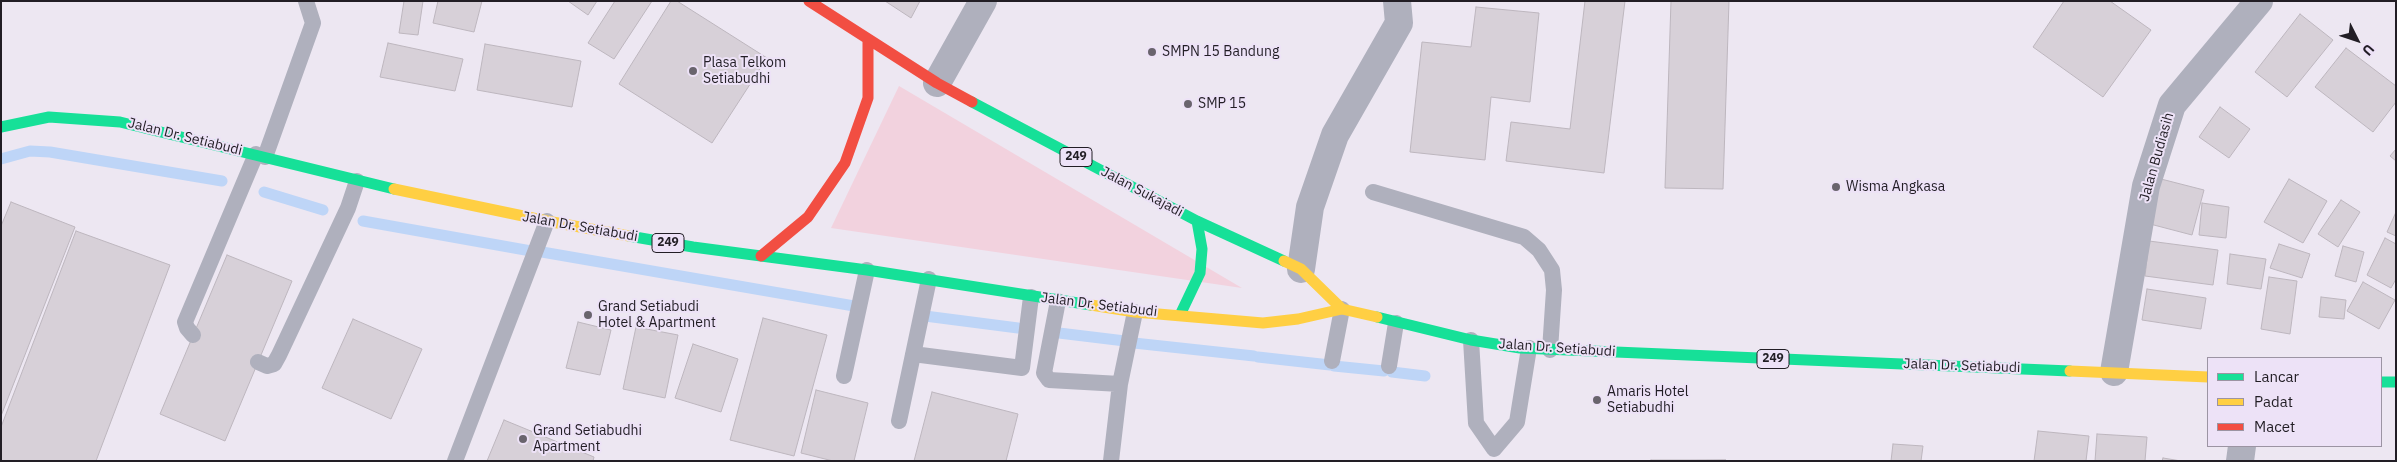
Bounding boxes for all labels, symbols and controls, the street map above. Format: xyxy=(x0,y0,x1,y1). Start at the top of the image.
north arrow xyxy=(2332,15,2382,65)
text: U xyxy=(2358,40,2378,59)
place label: SMPN 15 Bandung xyxy=(1162,44,1279,60)
marker: SMPN 15 Bandung xyxy=(1146,46,1158,58)
place label: Plasa Telkom Setiabudhi xyxy=(703,55,786,88)
marker: Plasa Telkom Setiabudhi xyxy=(687,65,699,77)
place label: SMP 15 xyxy=(1198,96,1246,112)
marker: SMP 15 xyxy=(1182,98,1194,110)
street label: Jalan Budiasih xyxy=(2136,111,2178,203)
street label: Jalan Dr. Setiabudi xyxy=(126,115,244,159)
road number: 249 xyxy=(1060,148,1092,166)
street label: Jalan Sukajadi xyxy=(1098,163,1186,221)
place label: Wisma Angkasa xyxy=(1846,179,1945,195)
marker: Wisma Angkasa xyxy=(1830,181,1842,193)
street label: Jalan Dr. Setiabudi xyxy=(521,209,639,245)
road number: 249 xyxy=(652,234,684,252)
street label: Jalan Dr. Setiabudi xyxy=(1040,290,1158,320)
place label: Grand Setiabudi Hotel & Apartment xyxy=(598,299,716,332)
marker: Grand Setiabudi Hotel & Apartment xyxy=(582,309,594,321)
street label: Jalan Dr. Setiabudi xyxy=(1498,336,1616,360)
road number: 249 xyxy=(1757,349,1789,368)
street label: Jalan Dr. Setiabudi xyxy=(1903,356,2021,376)
legend xyxy=(2207,357,2382,447)
text: Lancar xyxy=(2254,367,2299,386)
place label: Amaris Hotel Setiabudhi xyxy=(1607,384,1689,417)
text: Padat xyxy=(2254,392,2293,411)
marker: Amaris Hotel Setiabudhi xyxy=(1591,394,1603,406)
text: Macet xyxy=(2254,417,2295,436)
place label: Grand Setiabudhi Apartment xyxy=(533,423,642,456)
marker: Grand Setiabudhi Apartment xyxy=(517,433,529,445)

